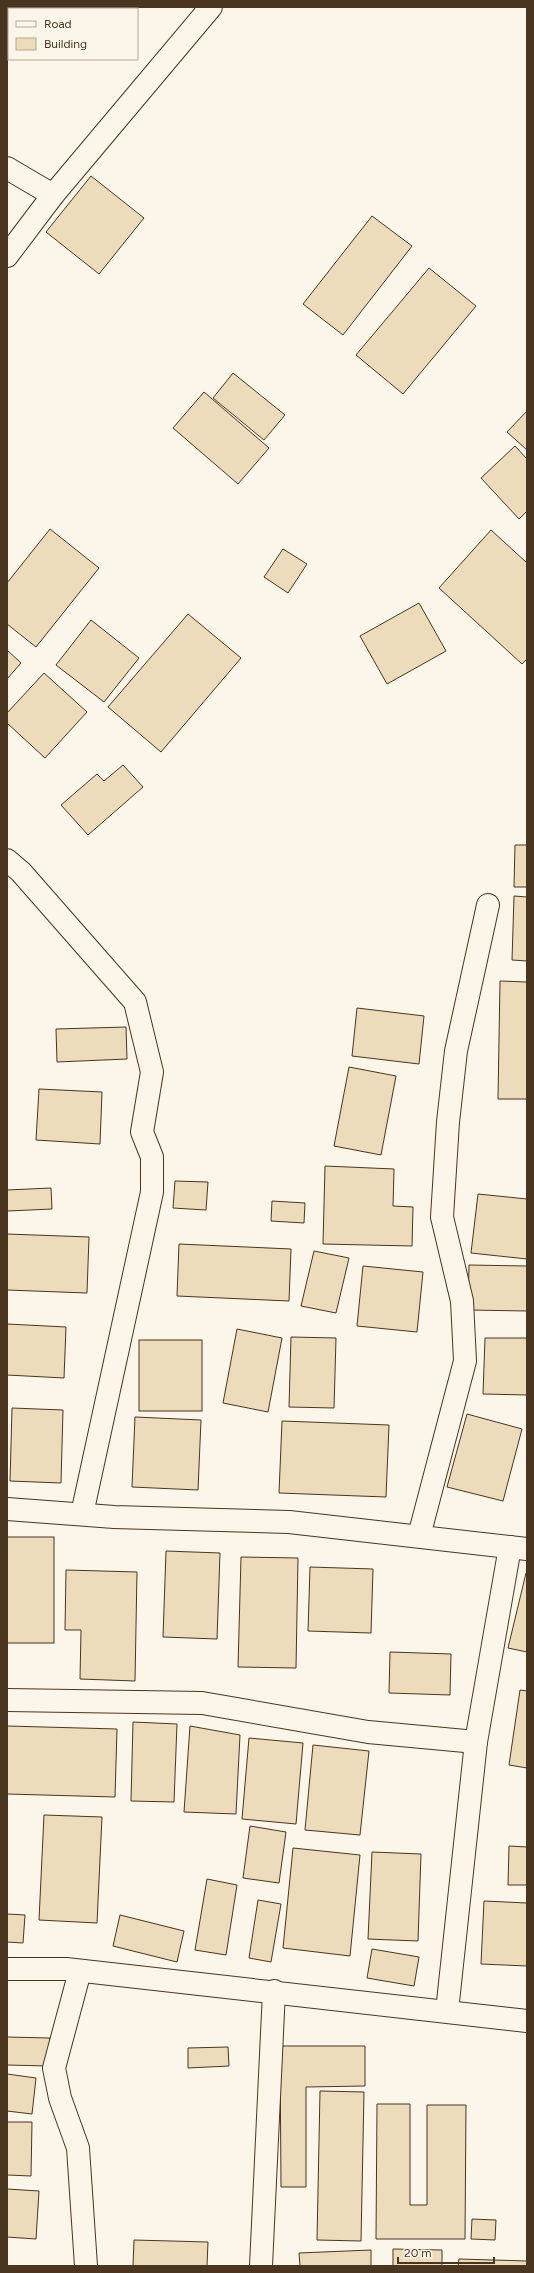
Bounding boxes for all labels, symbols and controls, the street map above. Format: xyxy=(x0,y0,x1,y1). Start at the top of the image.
legend xyxy=(8,8,138,60)
text: Road xyxy=(44,17,72,31)
text: Building xyxy=(44,37,87,51)
scale bar xyxy=(398,2239,494,2265)
text: 20 m xyxy=(404,2246,432,2260)

